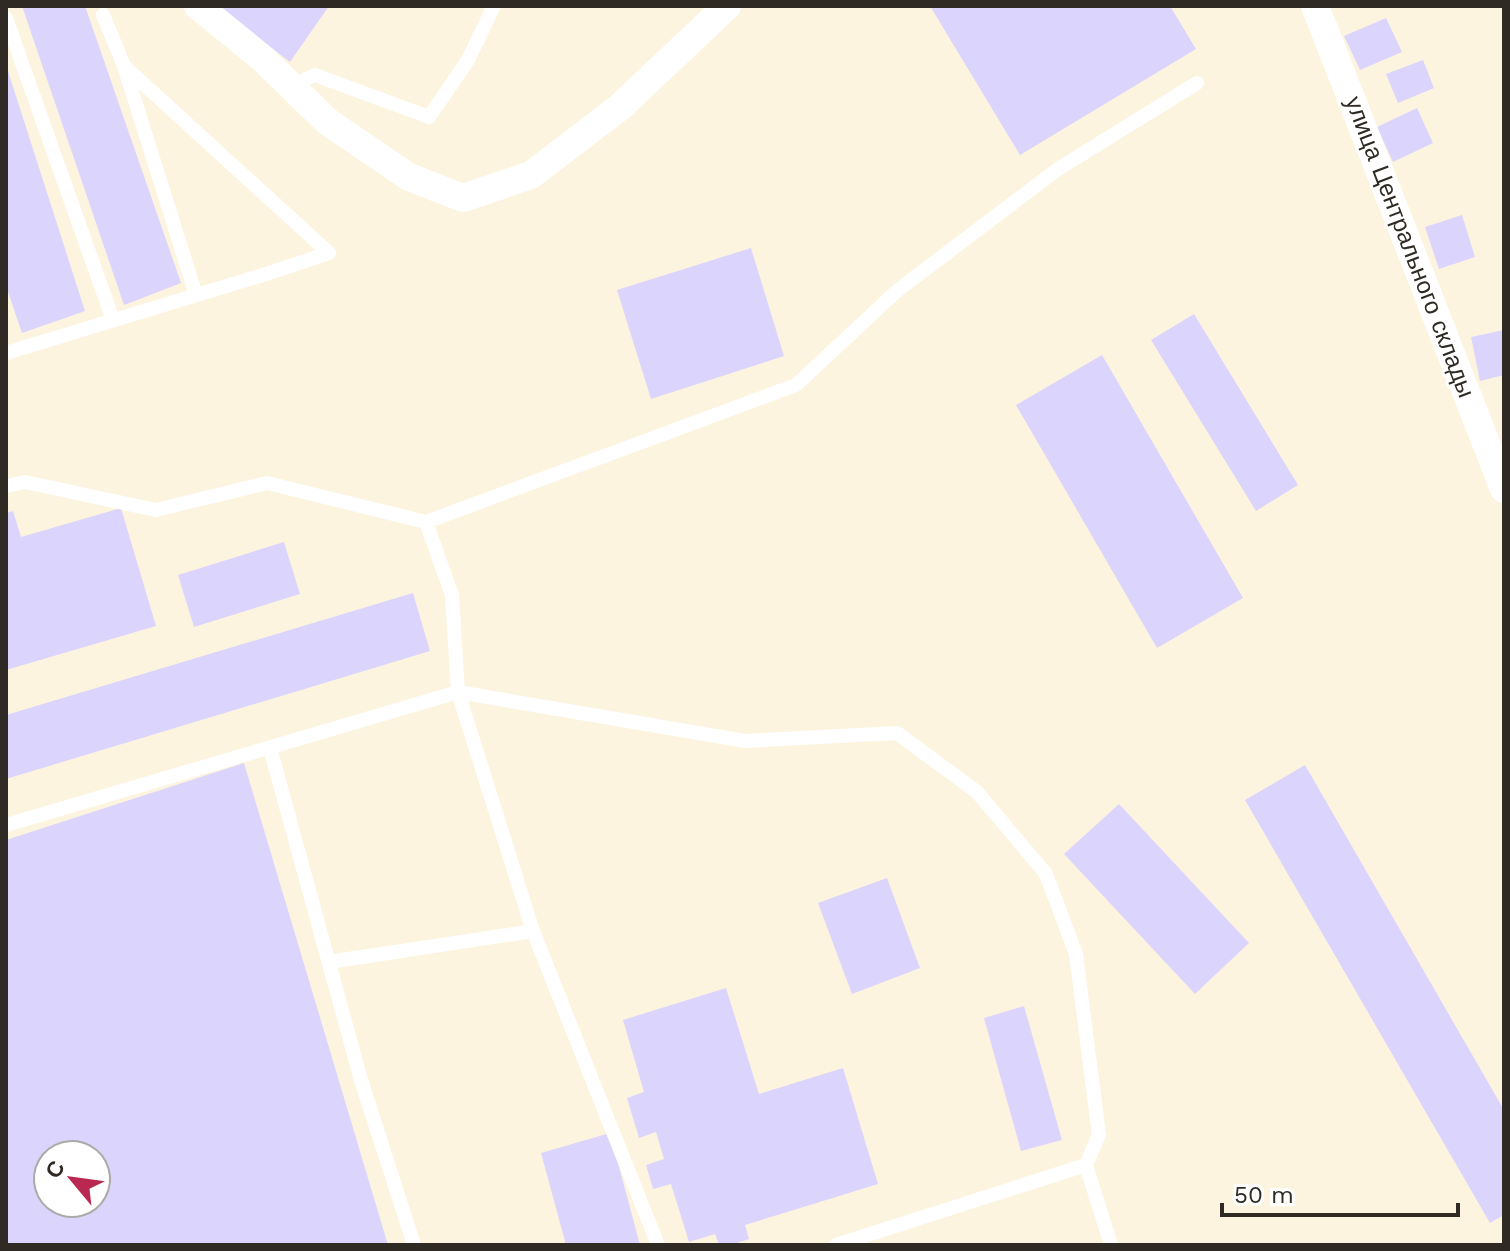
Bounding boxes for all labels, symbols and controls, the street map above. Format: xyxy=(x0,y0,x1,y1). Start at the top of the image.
street label: улица Центрального склады xyxy=(1340,92,1480,402)
north arrow xyxy=(32,1139,112,1219)
text: С xyxy=(40,1156,70,1183)
scale bar xyxy=(1222,1167,1458,1217)
text: 50 m xyxy=(1234,1181,1294,1209)

